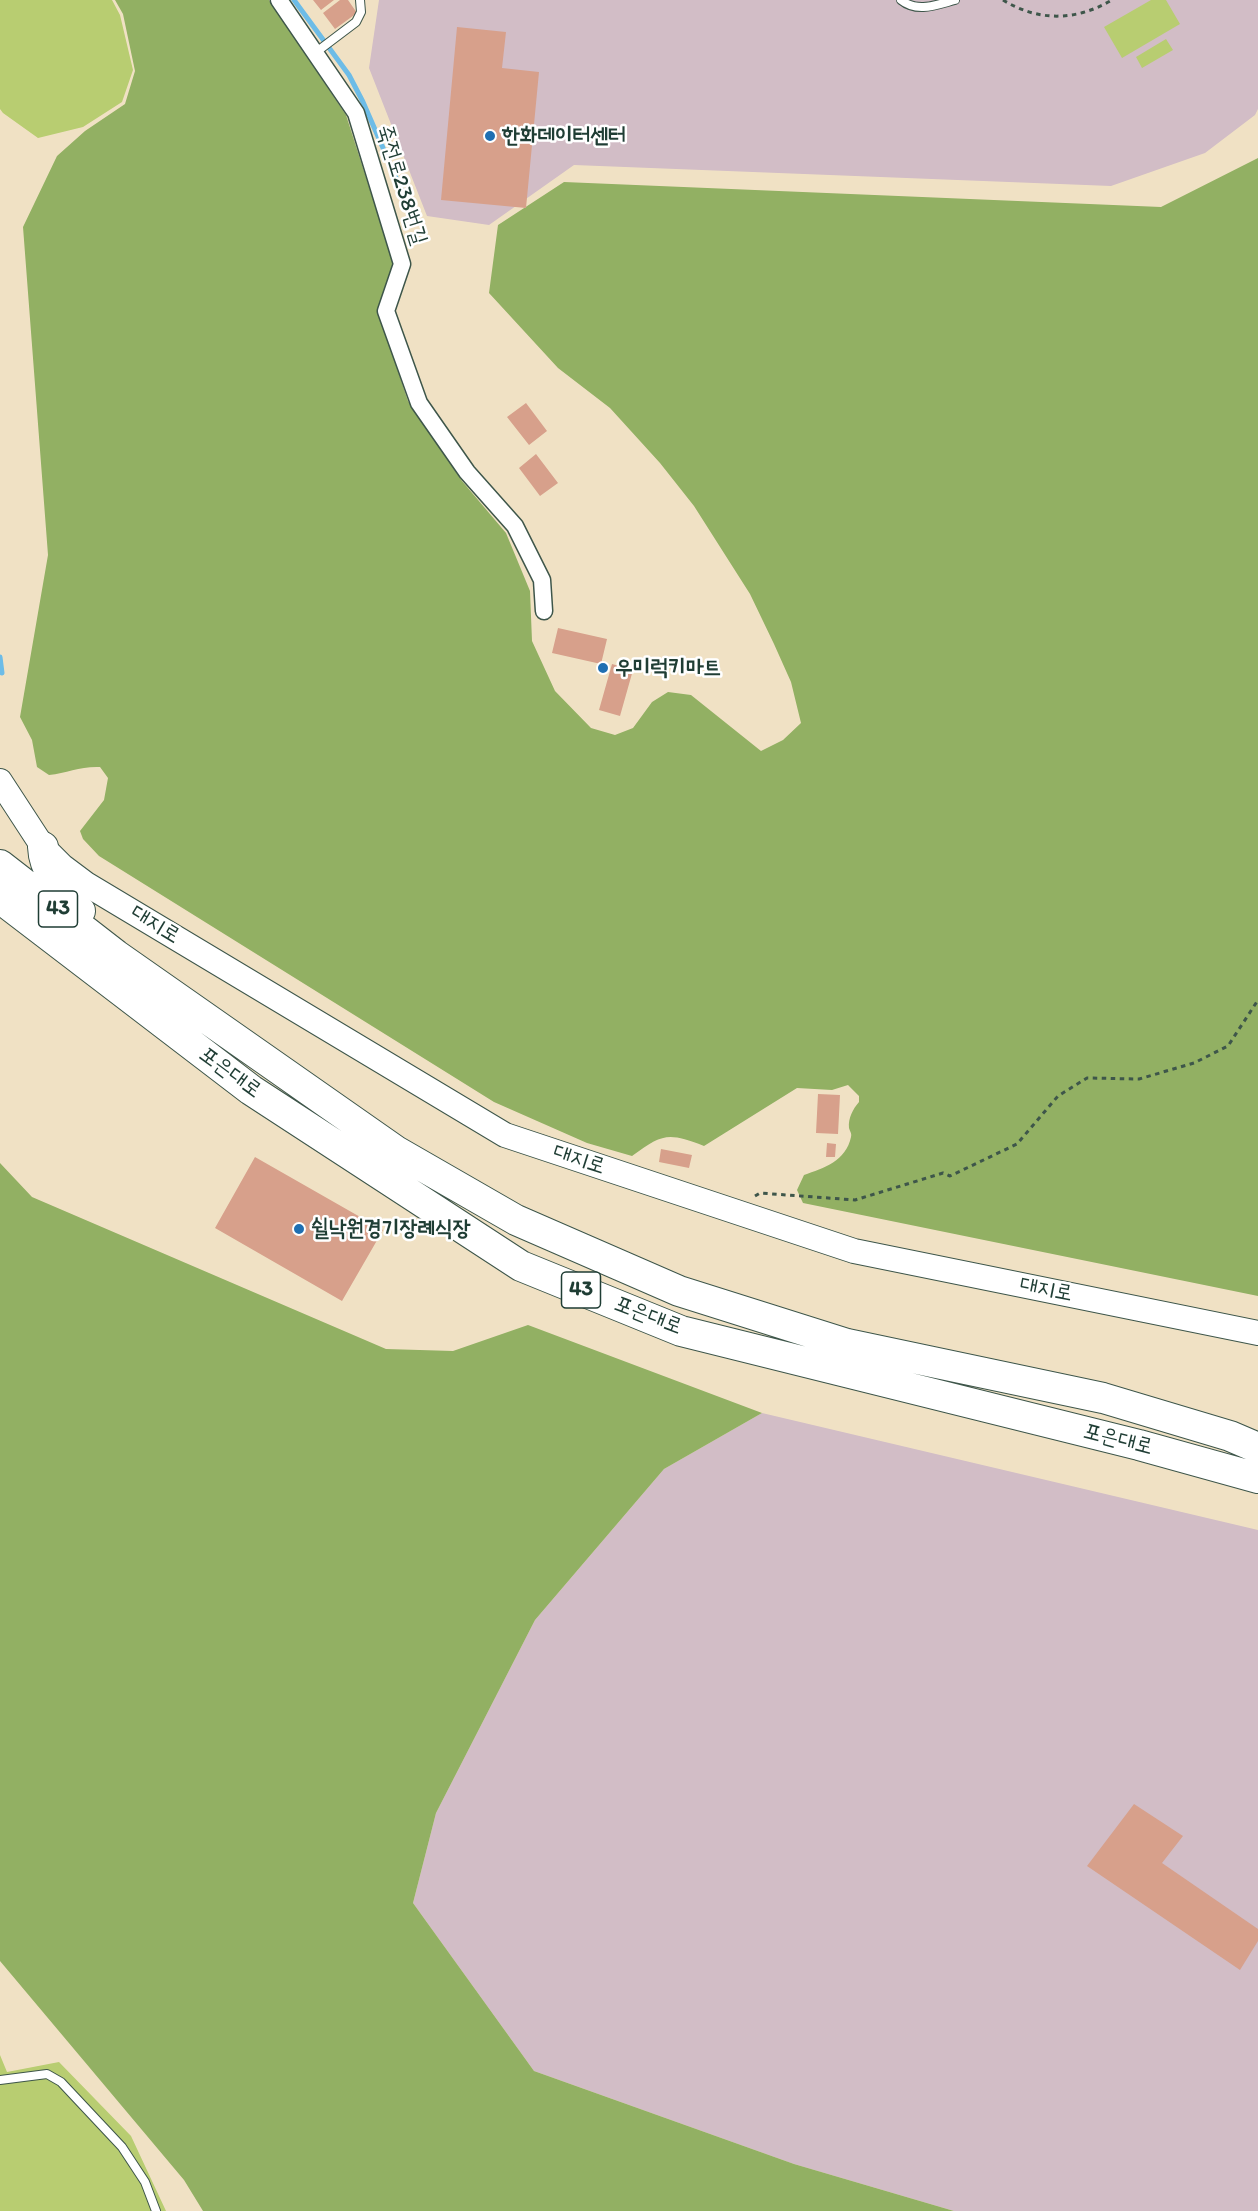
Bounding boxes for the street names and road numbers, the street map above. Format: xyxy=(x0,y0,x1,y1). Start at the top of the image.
street label: 죽전로238번길 xyxy=(370,122,432,248)
road number: 43 xyxy=(38,891,78,927)
street label: 대지로 xyxy=(125,900,185,950)
street label: 포은대로 xyxy=(194,1042,266,1104)
street label: 대지로 xyxy=(550,1139,608,1181)
road number: 43 xyxy=(562,1272,600,1308)
street label: 대지로 xyxy=(1017,1272,1075,1308)
street label: 포은대로 xyxy=(610,1291,686,1341)
street label: 포은대로 xyxy=(1080,1419,1156,1461)

